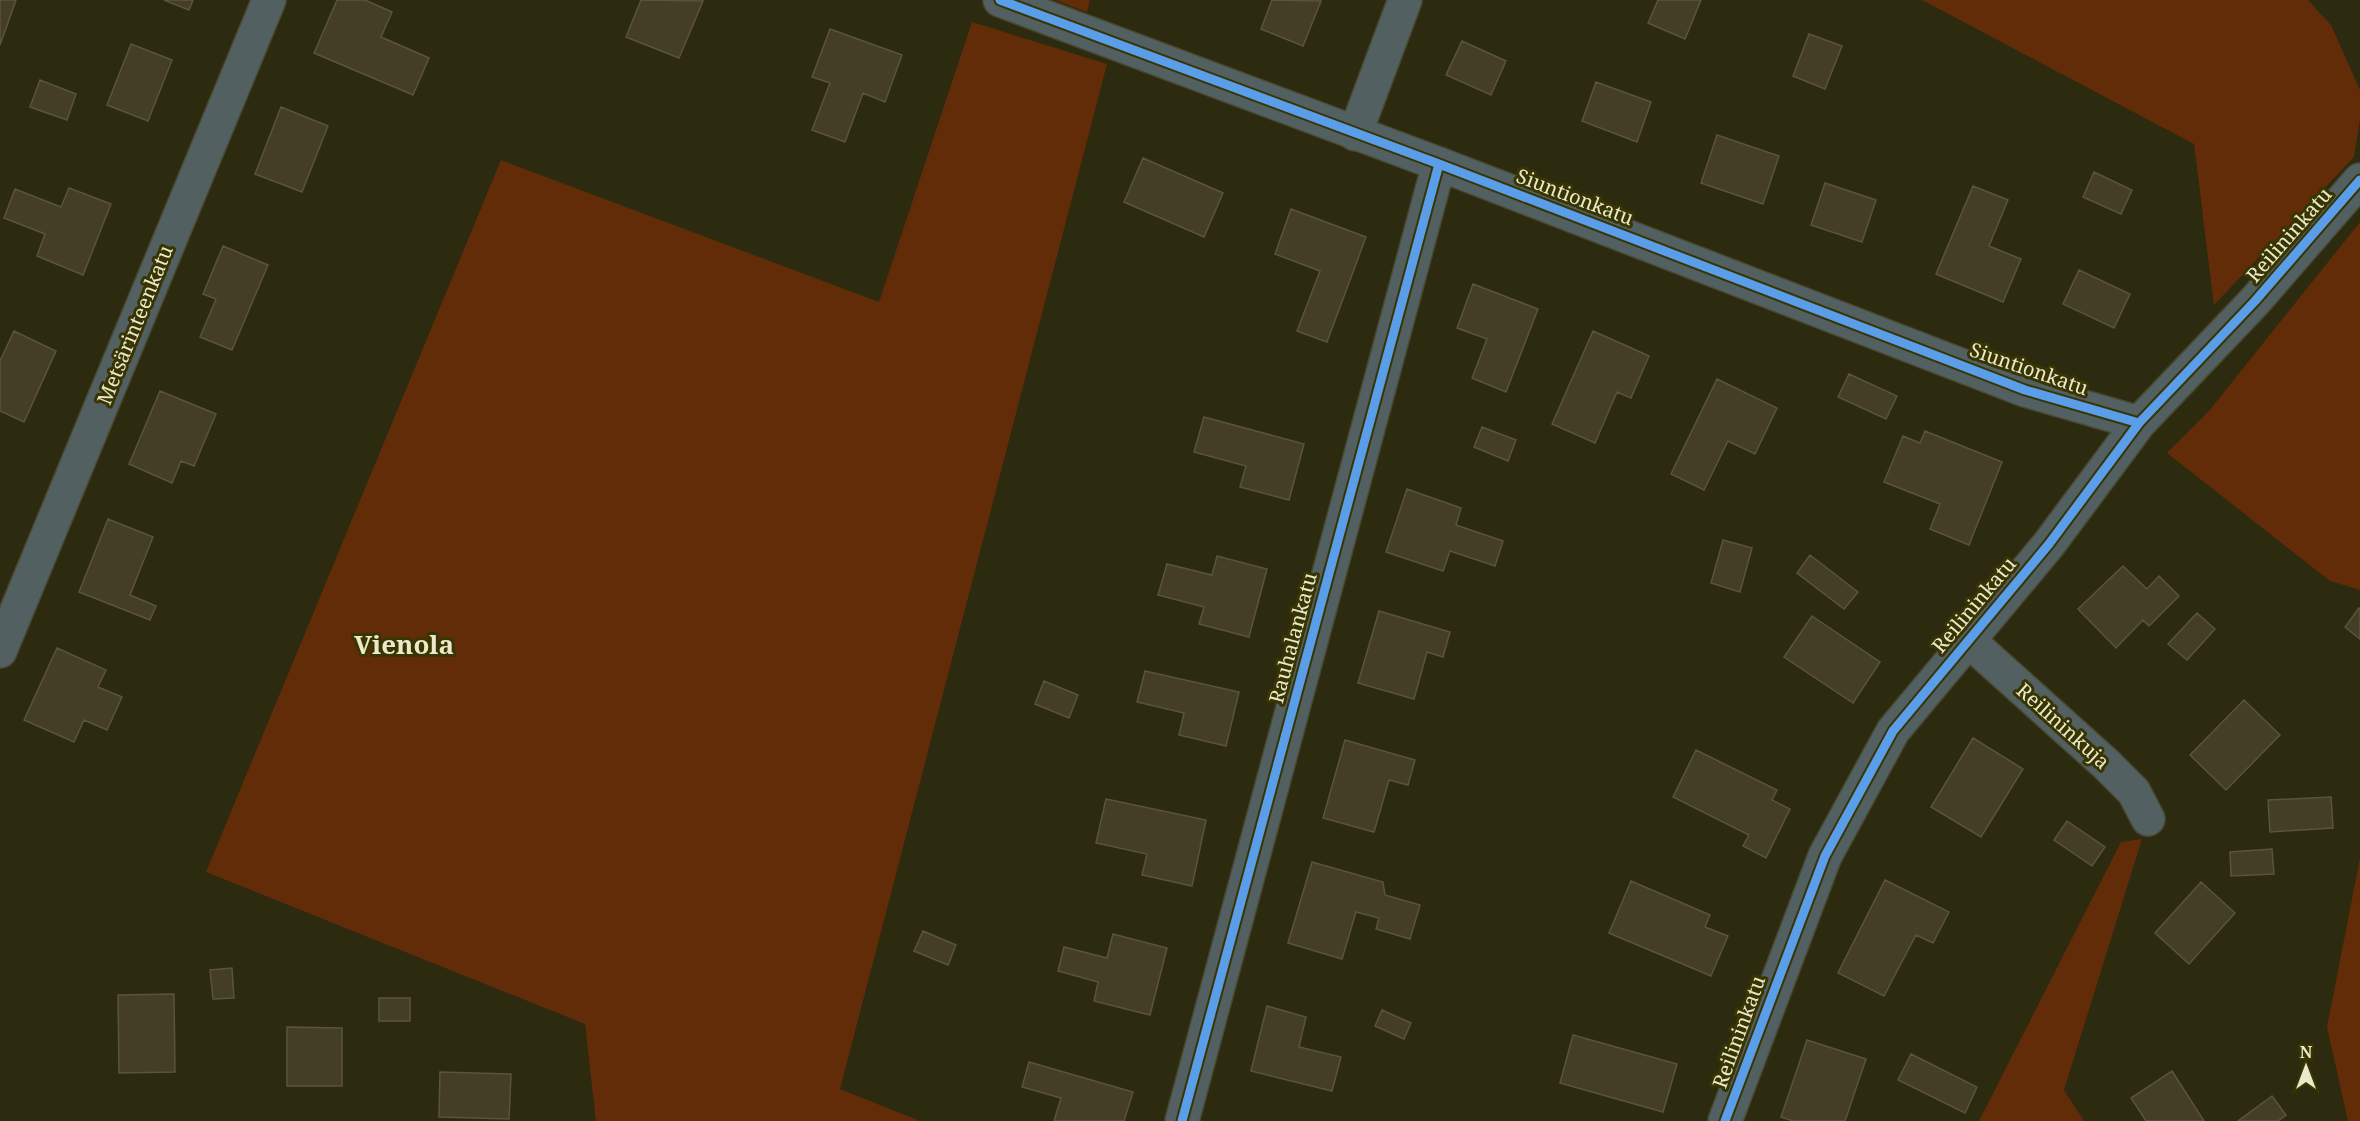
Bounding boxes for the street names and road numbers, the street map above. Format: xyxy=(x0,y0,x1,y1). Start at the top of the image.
street label: Siuntionkatu xyxy=(1513,162,1638,231)
street label: Reilininkatu xyxy=(2240,181,2338,288)
street label: Metsärinteenkatu xyxy=(90,241,179,408)
street label: Siuntionkatu xyxy=(1966,336,2092,401)
street label: Reilininkatu xyxy=(1925,551,2022,658)
street label: Rauhalankatu xyxy=(1262,569,1323,706)
street label: Reilininkuja xyxy=(2011,677,2116,775)
street label: Reilininkatu xyxy=(1706,972,1771,1092)

